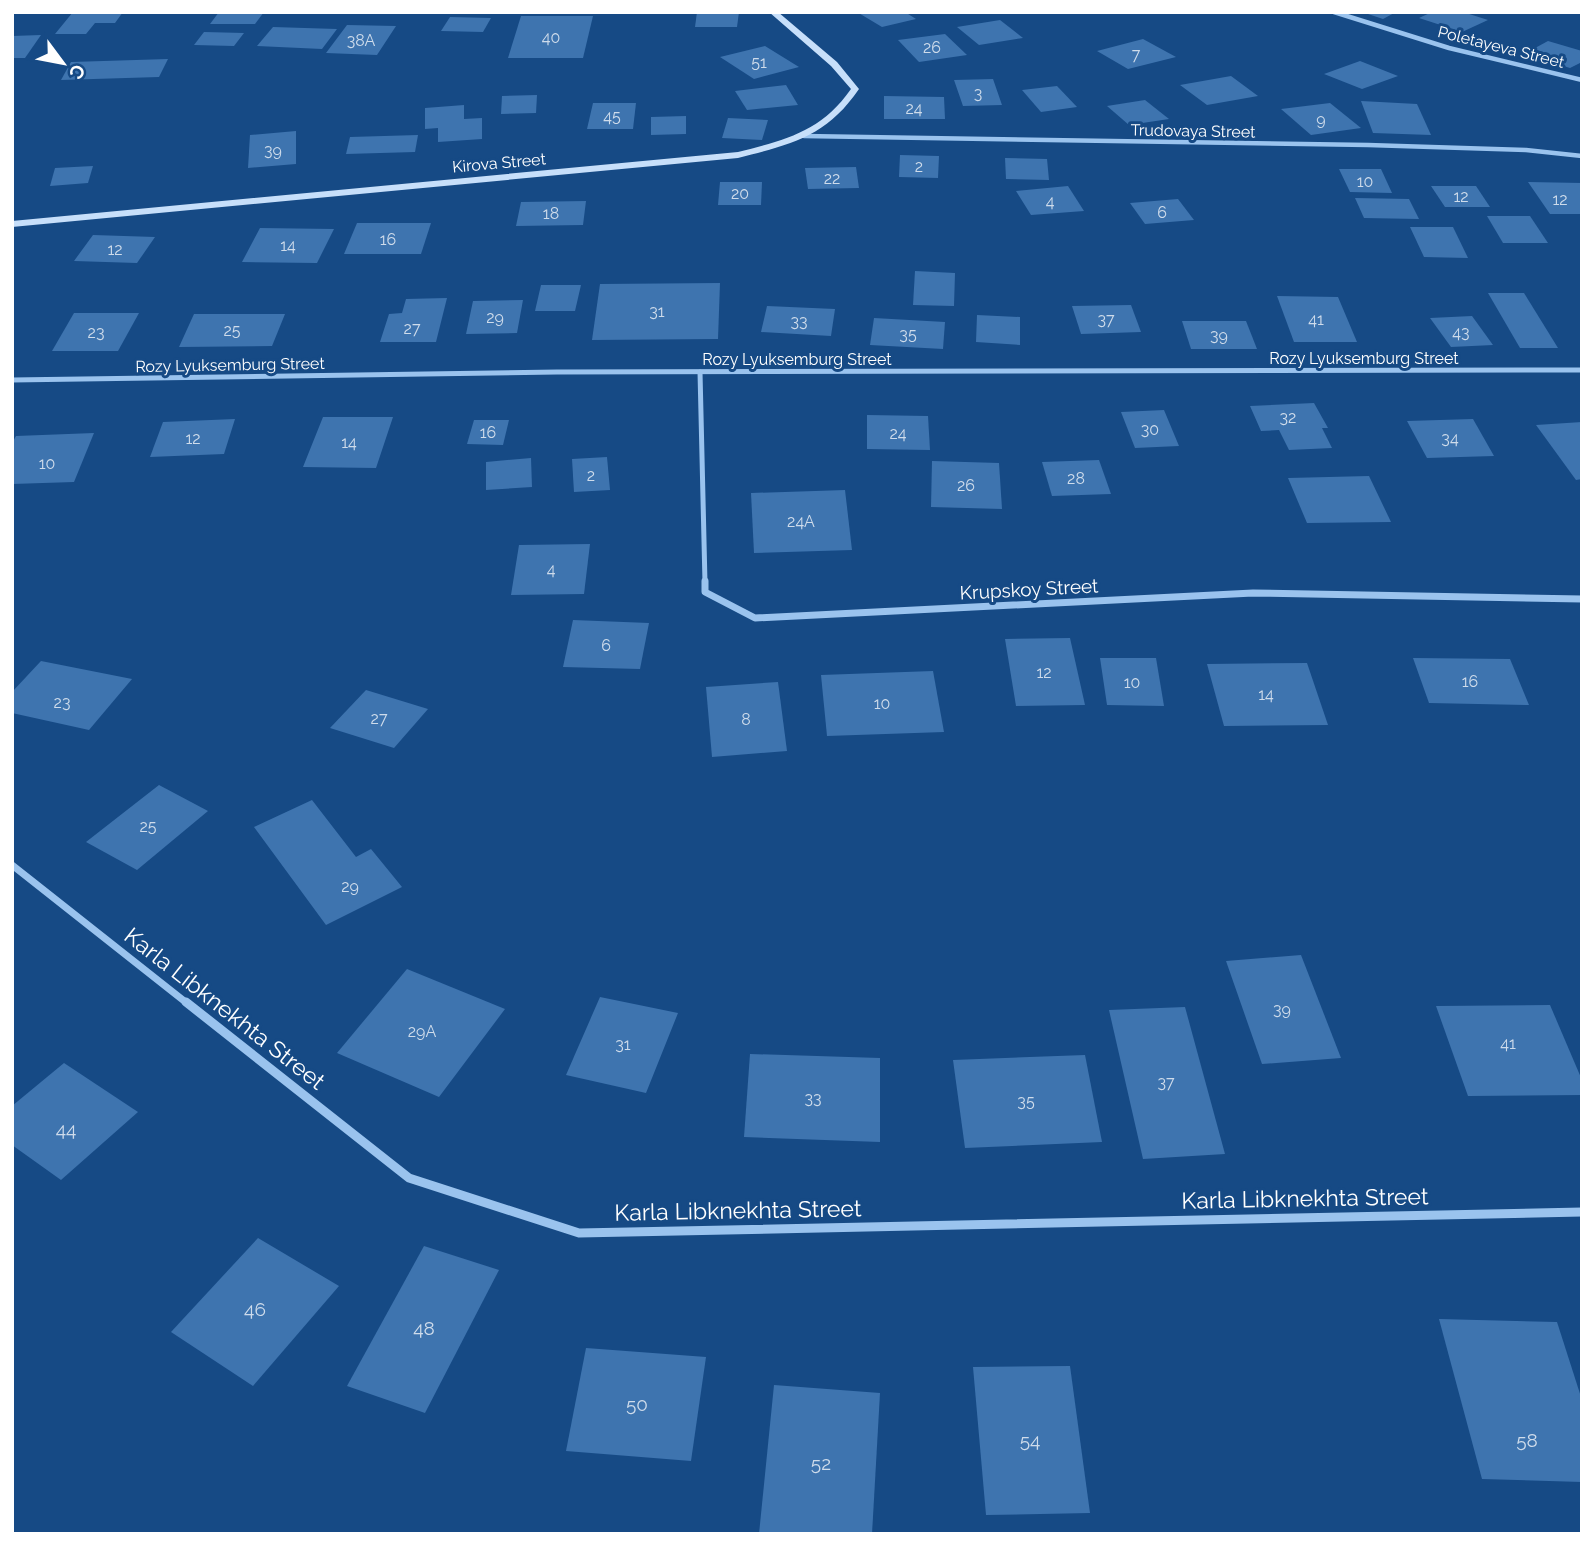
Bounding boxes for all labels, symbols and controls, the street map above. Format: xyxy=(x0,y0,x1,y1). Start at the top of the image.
street label: Poletayeva Street xyxy=(1436,22,1567,72)
north arrow xyxy=(28,28,98,98)
house number: 40 xyxy=(542,28,560,47)
house number: 38А xyxy=(347,31,376,50)
house number: 26 xyxy=(923,38,941,57)
house number: 7 xyxy=(1132,45,1141,64)
house number: 51 xyxy=(751,53,767,72)
text: С xyxy=(65,61,90,83)
house number: 3 xyxy=(974,84,982,103)
house number: 24 xyxy=(905,99,923,118)
house number: 45 xyxy=(603,107,621,126)
house number: 9 xyxy=(1316,110,1326,129)
street label: Trudovaya Street xyxy=(1130,120,1256,142)
house number: 39 xyxy=(264,141,282,160)
street label: Kirova Street xyxy=(451,149,547,177)
house number: 2 xyxy=(915,157,923,176)
house number: 22 xyxy=(824,169,840,188)
house number: 10 xyxy=(1357,172,1373,191)
house number: 20 xyxy=(731,184,749,203)
house number: 12 xyxy=(1453,187,1469,206)
house number: 12 xyxy=(1552,190,1568,209)
house number: 4 xyxy=(1046,192,1055,211)
house number: 6 xyxy=(1157,203,1167,222)
house number: 18 xyxy=(543,204,559,223)
house number: 16 xyxy=(380,230,396,249)
house number: 14 xyxy=(280,236,296,255)
house number: 12 xyxy=(107,240,123,259)
house number: 31 xyxy=(649,302,665,321)
house number: 29 xyxy=(486,308,504,327)
house number: 37 xyxy=(1097,310,1115,329)
house number: 41 xyxy=(1308,310,1324,329)
house number: 33 xyxy=(790,312,808,331)
house number: 27 xyxy=(404,319,421,338)
house number: 25 xyxy=(223,321,241,340)
house number: 23 xyxy=(88,323,104,342)
house number: 43 xyxy=(1452,323,1470,342)
house number: 35 xyxy=(899,325,917,344)
house number: 39 xyxy=(1210,326,1228,345)
street label: Rozy Lyuksemburg Street xyxy=(1269,349,1459,368)
street label: Rozy Lyuksemburg Street xyxy=(702,350,892,369)
street label: Rozy Lyuksemburg Street xyxy=(135,354,325,376)
house number: 32 xyxy=(1280,408,1296,427)
house number: 30 xyxy=(1141,420,1159,439)
house number: 16 xyxy=(480,423,496,442)
house number: 24 xyxy=(889,424,907,443)
house number: 12 xyxy=(185,429,201,448)
house number: 34 xyxy=(1441,429,1459,448)
house number: 14 xyxy=(341,433,357,452)
house number: 10 xyxy=(39,454,55,473)
house number: 2 xyxy=(587,466,595,485)
house number: 28 xyxy=(1067,469,1085,488)
house number: 26 xyxy=(957,476,975,495)
house number: 24А xyxy=(787,512,815,531)
house number: 4 xyxy=(547,560,556,579)
street label: Krupskoy Street xyxy=(959,574,1100,604)
house number: 6 xyxy=(601,636,611,655)
house number: 12 xyxy=(1036,663,1052,682)
house number: 16 xyxy=(1462,672,1478,691)
house number: 10 xyxy=(1124,673,1140,692)
house number: 14 xyxy=(1258,685,1274,704)
house number: 23 xyxy=(54,693,70,712)
house number: 10 xyxy=(874,694,890,713)
house number: 27 xyxy=(371,709,388,728)
house number: 8 xyxy=(741,710,751,729)
house number: 25 xyxy=(139,817,157,836)
house number: 29 xyxy=(341,877,359,896)
street label: Karla Libknekhta Street xyxy=(119,921,331,1095)
house number: 39 xyxy=(1273,1000,1291,1019)
house number: 29А xyxy=(408,1022,436,1041)
house number: 41 xyxy=(1500,1034,1516,1053)
house number: 31 xyxy=(615,1035,631,1054)
house number: 37 xyxy=(1157,1073,1175,1092)
house number: 33 xyxy=(804,1089,822,1108)
house number: 35 xyxy=(1017,1092,1035,1111)
house number: 44 xyxy=(56,1118,76,1140)
street label: Karla Libknekhta Street xyxy=(1181,1182,1429,1214)
street label: Karla Libknekhta Street xyxy=(614,1194,862,1226)
house number: 46 xyxy=(244,1298,266,1320)
house number: 48 xyxy=(413,1317,435,1339)
house number: 50 xyxy=(626,1393,648,1415)
house number: 54 xyxy=(1020,1429,1040,1451)
house number: 58 xyxy=(1516,1429,1538,1451)
house number: 52 xyxy=(811,1452,831,1474)

